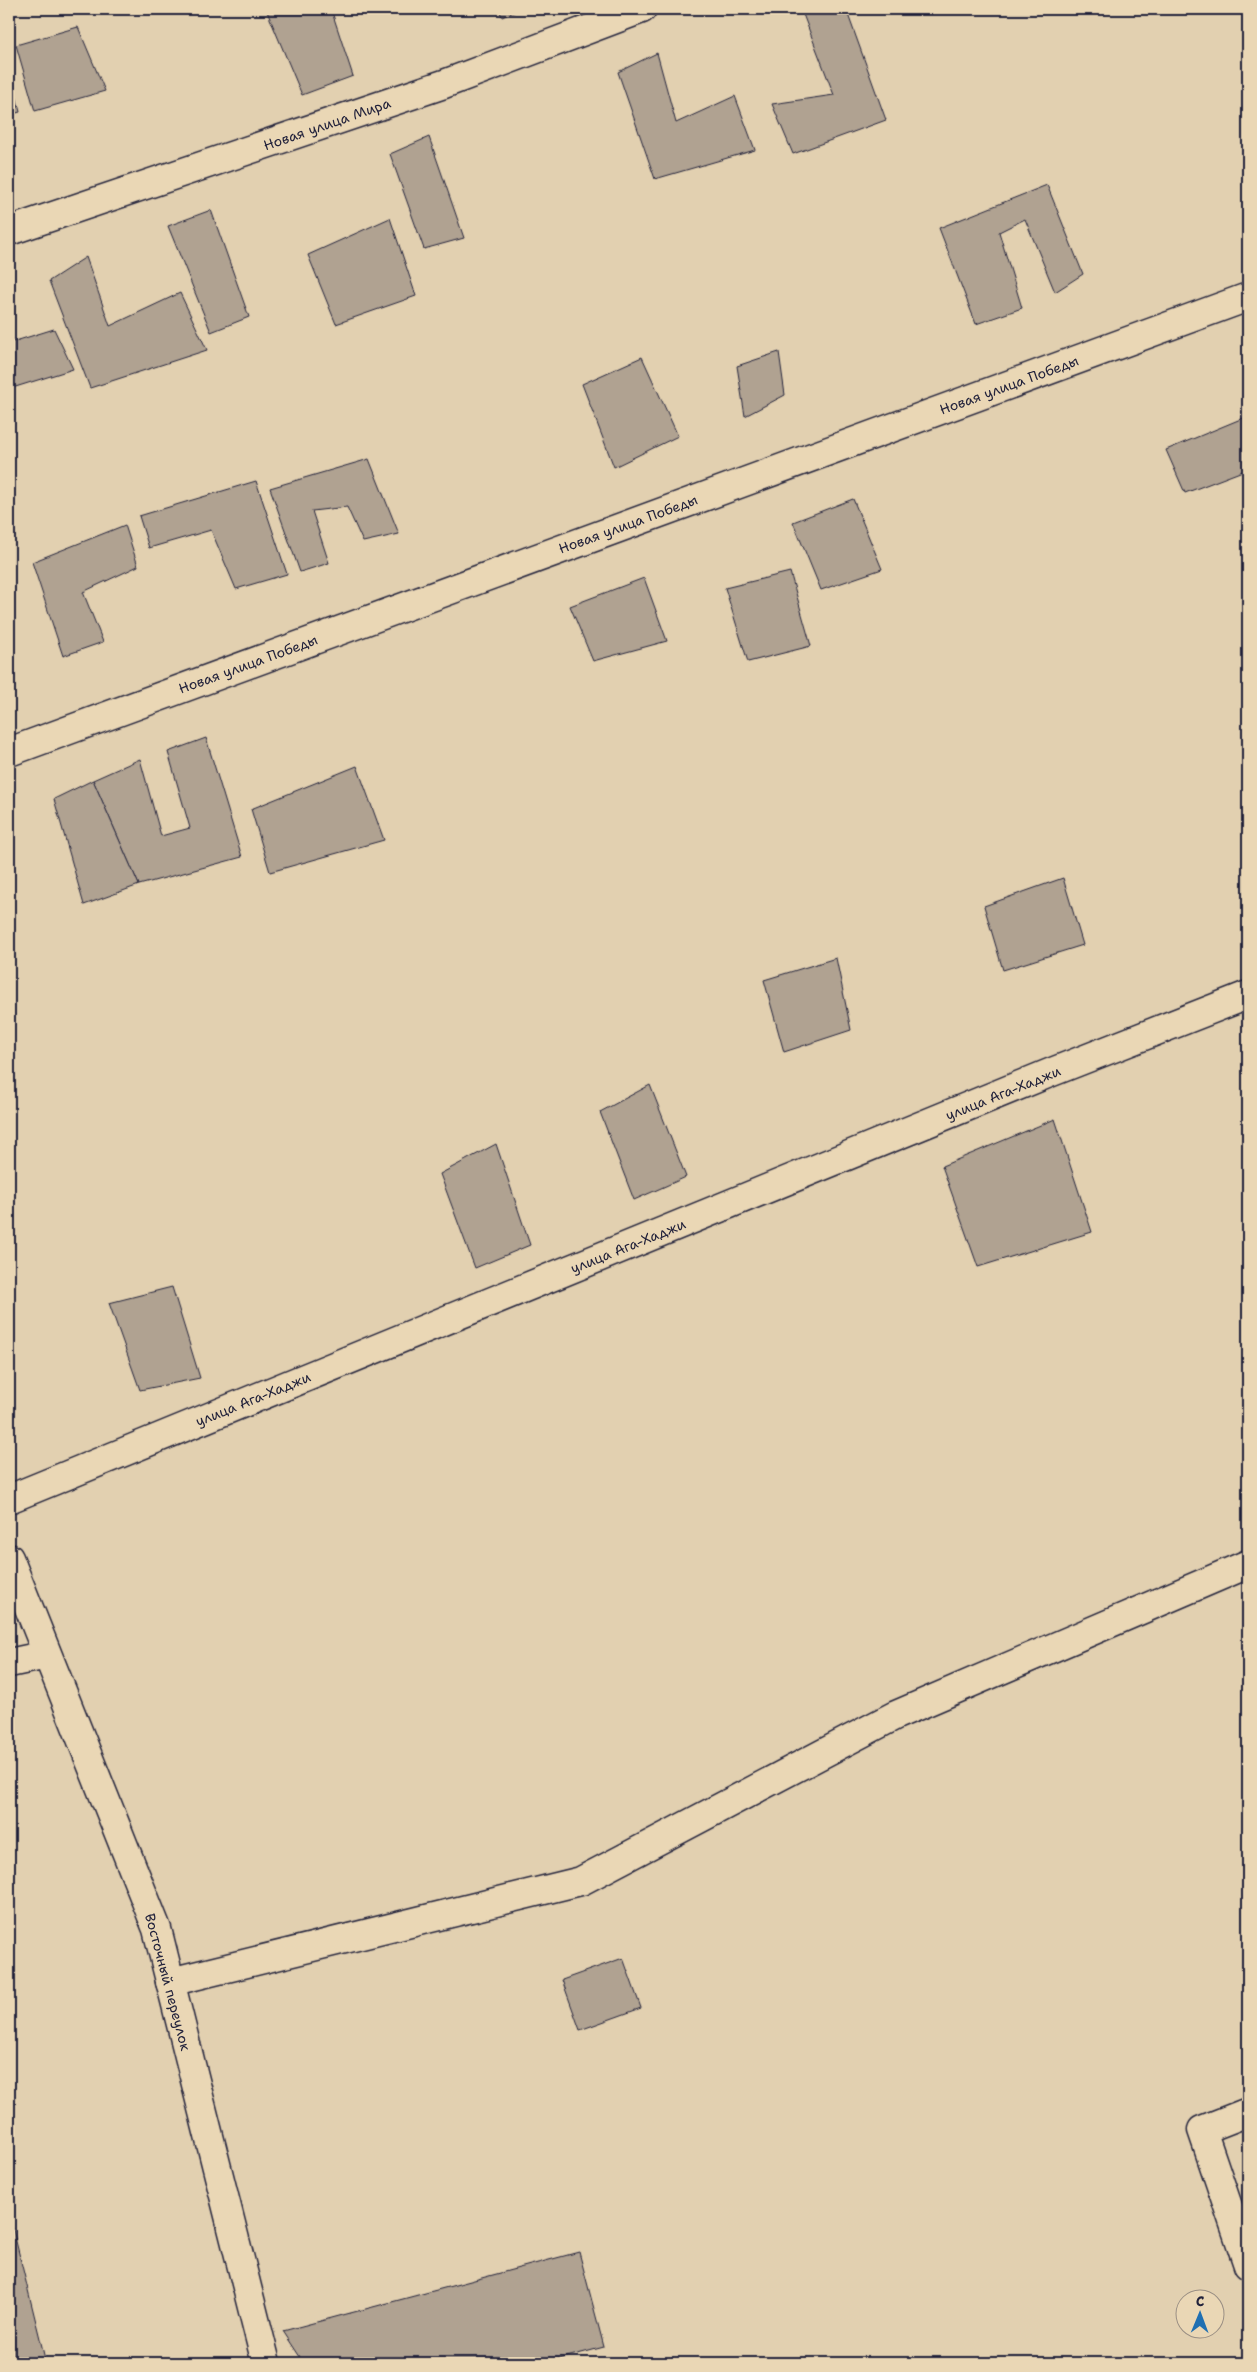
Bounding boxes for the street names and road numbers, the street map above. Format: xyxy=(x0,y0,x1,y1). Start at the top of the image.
street label: Новая улица Мира xyxy=(261,94,393,154)
street label: Новая улица Победы xyxy=(937,351,1081,419)
street label: Новая улица Победы xyxy=(556,490,700,558)
street label: Новая улица Победы xyxy=(176,630,320,698)
street label: улица Ага-Хаджи xyxy=(943,1062,1063,1124)
street label: улица Ага-Хаджи xyxy=(568,1215,688,1277)
street label: улица Ага-Хаджи xyxy=(193,1368,313,1430)
street label: Восточный переулок xyxy=(141,1911,195,2053)

